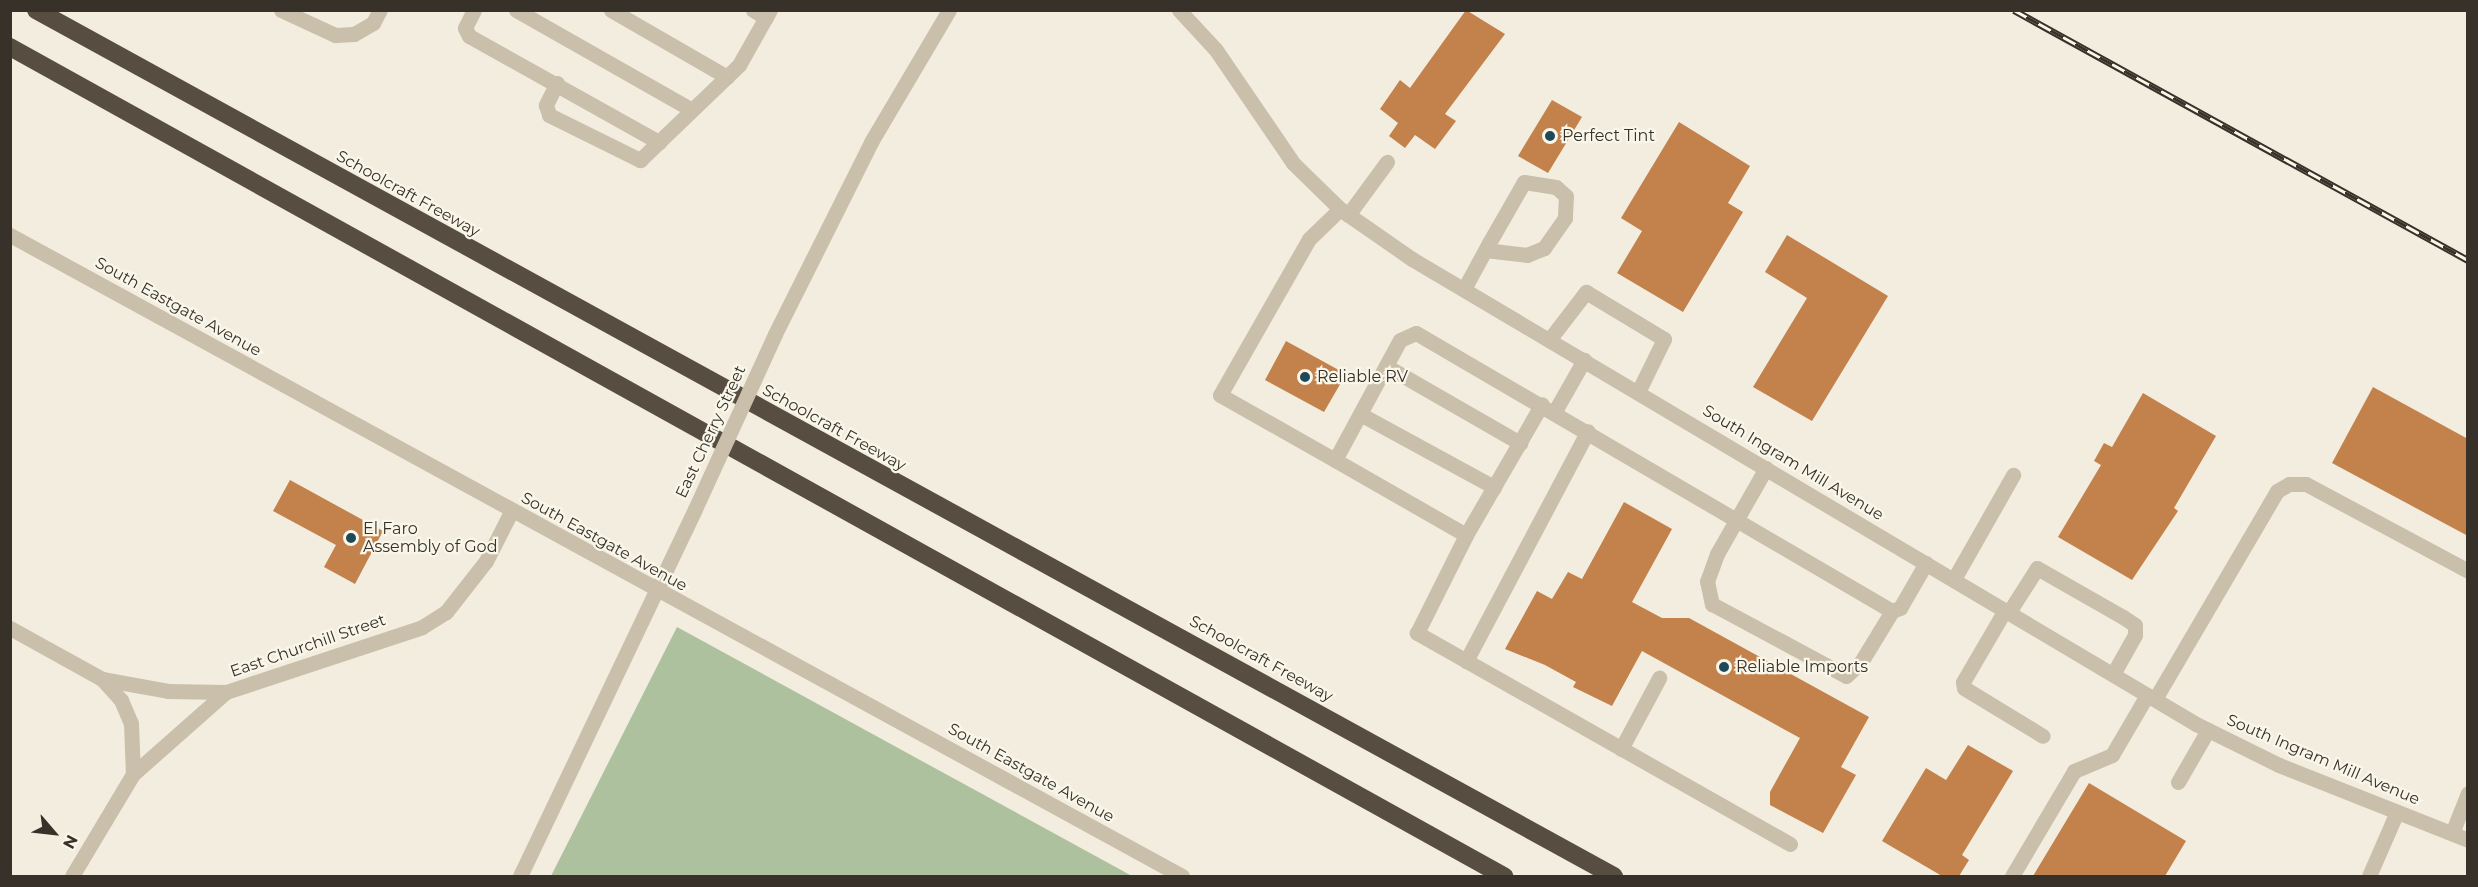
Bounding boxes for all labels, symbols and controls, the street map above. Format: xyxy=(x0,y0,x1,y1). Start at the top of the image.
place label: Perfect Tint xyxy=(1562,126,1655,146)
marker: Perfect Tint xyxy=(1543,129,1557,143)
street label: Schoolcraft Freeway xyxy=(333,147,483,241)
street label: South Eastgate Avenue xyxy=(92,253,264,361)
street label: East Cherry Street xyxy=(672,363,750,501)
place label: Reliable RV xyxy=(1317,367,1408,387)
marker: Reliable RV xyxy=(1298,370,1312,384)
street label: Schoolcraft Freeway xyxy=(759,381,909,475)
street label: South Ingram Mill Avenue xyxy=(1699,401,1887,525)
street label: South Eastgate Avenue xyxy=(518,488,690,596)
place label: El Faro Assembly of God xyxy=(363,519,497,557)
marker: El Faro Assembly of God xyxy=(344,531,358,545)
street label: East Churchill Street xyxy=(228,610,388,682)
street label: Schoolcraft Freeway xyxy=(1186,612,1336,706)
place label: Reliable Imports xyxy=(1736,657,1868,677)
marker: Reliable Imports xyxy=(1717,660,1731,674)
street label: South Ingram Mill Avenue xyxy=(2224,711,2422,809)
street label: South Eastgate Avenue xyxy=(945,719,1117,827)
north arrow xyxy=(24,803,84,863)
text: N xyxy=(59,832,82,852)

